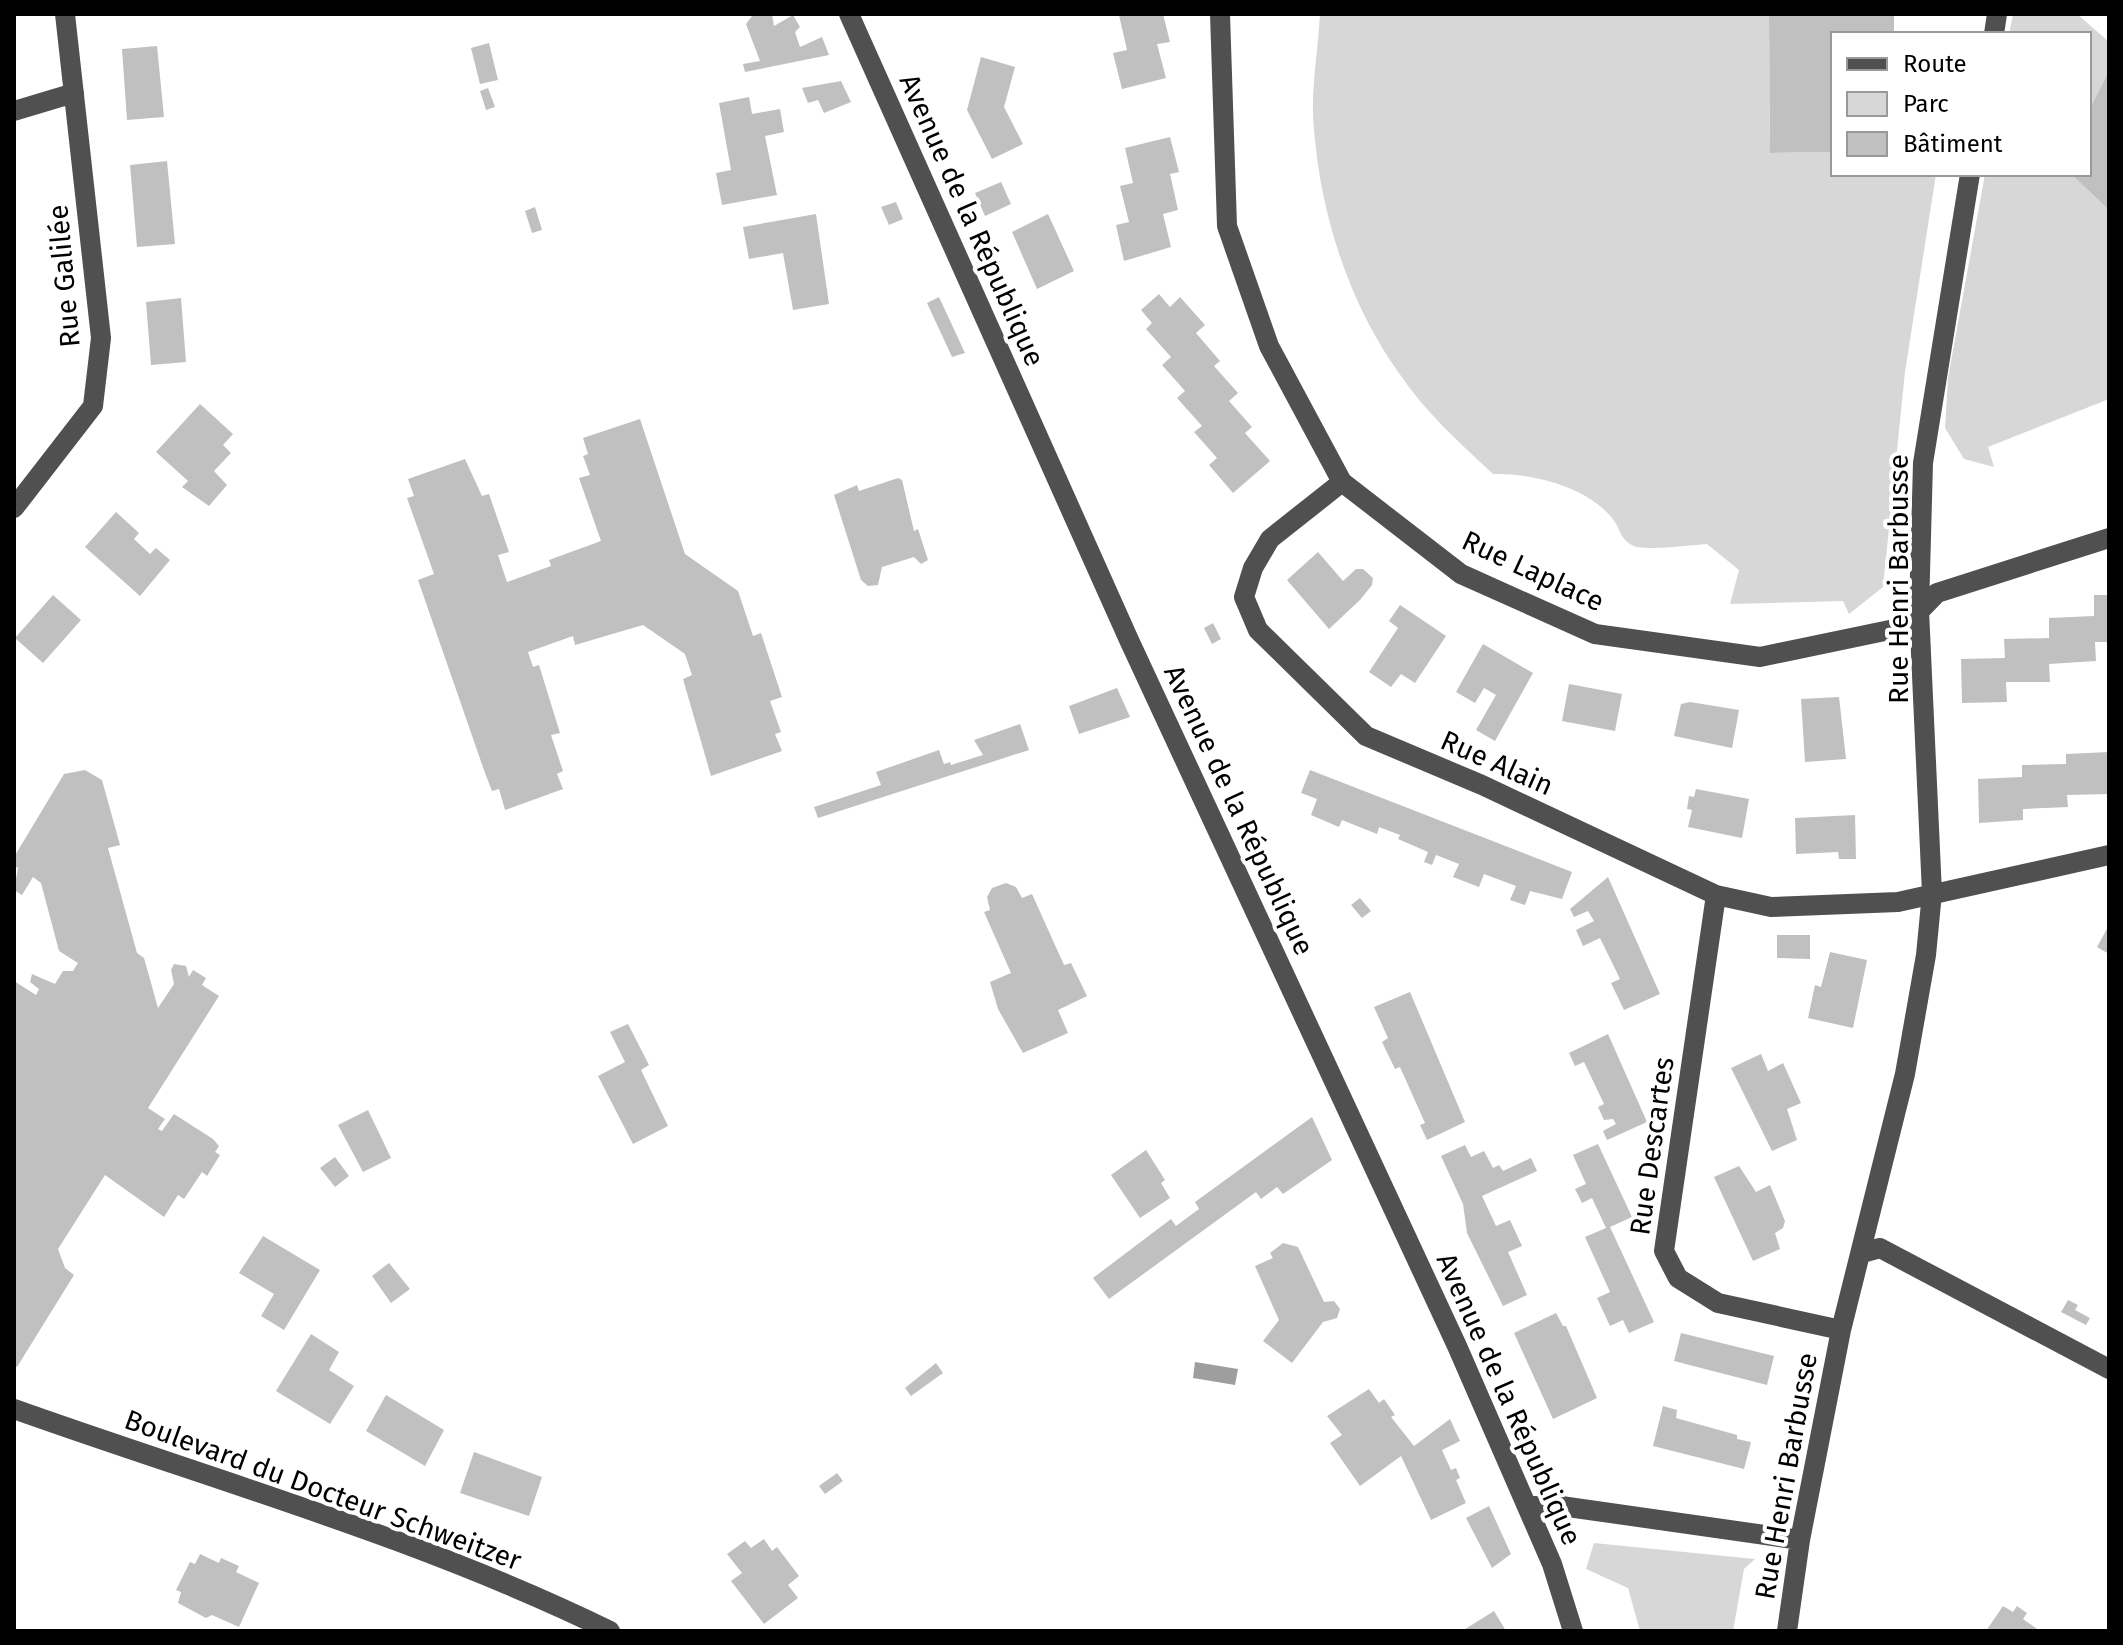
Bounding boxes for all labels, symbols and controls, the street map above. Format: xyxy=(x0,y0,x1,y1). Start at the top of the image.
legend xyxy=(1831,32,2091,176)
text: Route xyxy=(1903,50,1967,78)
street label: Avenue de la République xyxy=(893,69,1051,371)
text: Parc xyxy=(1903,90,1949,118)
text: Bâtiment xyxy=(1903,130,2003,158)
street label: Rue Galilée xyxy=(41,203,87,349)
street label: Rue Henri Barbusse xyxy=(1882,454,1915,704)
street label: Rue Laplace xyxy=(1457,524,1609,618)
street label: Avenue de la République xyxy=(1157,660,1321,960)
street label: Rue Alain xyxy=(1436,724,1558,802)
street label: Rue Descartes xyxy=(1623,1055,1681,1237)
street label: Avenue de la République xyxy=(1430,1248,1588,1550)
street label: Rue Henri Barbusse xyxy=(1748,1350,1824,1602)
street label: Boulevard du Docteur Schweitzer xyxy=(120,1403,526,1577)

